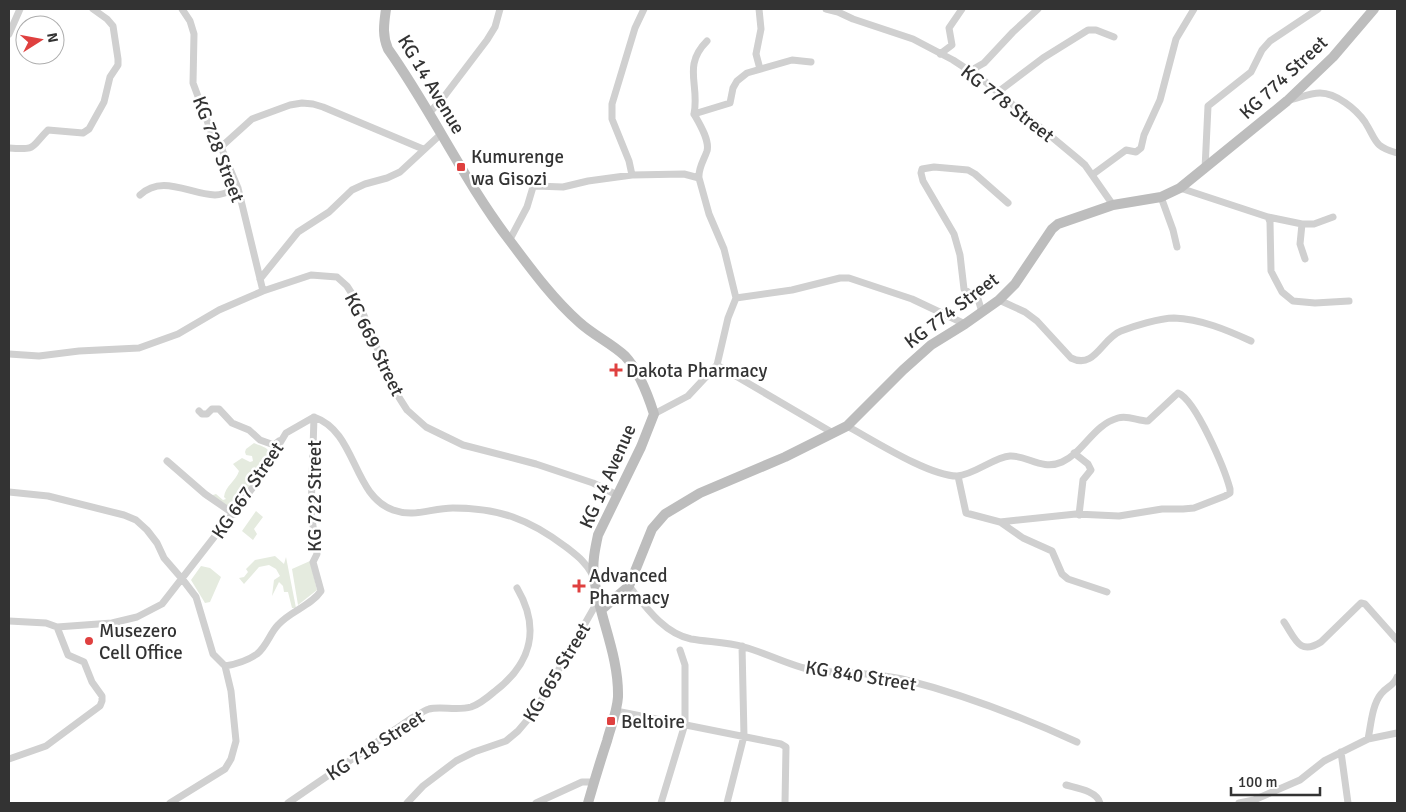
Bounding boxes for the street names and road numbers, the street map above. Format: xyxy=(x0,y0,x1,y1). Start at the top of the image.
street label: KG 14 Avenue xyxy=(392,30,470,139)
street label: KG 774 Street xyxy=(1235,31,1333,125)
street label: KG 778 Street xyxy=(956,60,1059,148)
street label: KG 728 Street xyxy=(187,93,249,206)
street label: KG 774 Street xyxy=(900,267,1004,354)
street label: KG 669 Street xyxy=(339,289,410,400)
street label: KG 14 Avenue xyxy=(574,421,642,532)
street label: KG 667 Street xyxy=(207,437,289,544)
street label: KG 722 Street xyxy=(303,440,327,552)
street label: KG 665 Street xyxy=(518,618,596,727)
street label: KG 840 Street xyxy=(804,655,918,697)
street label: KG 718 Street xyxy=(322,705,429,786)

